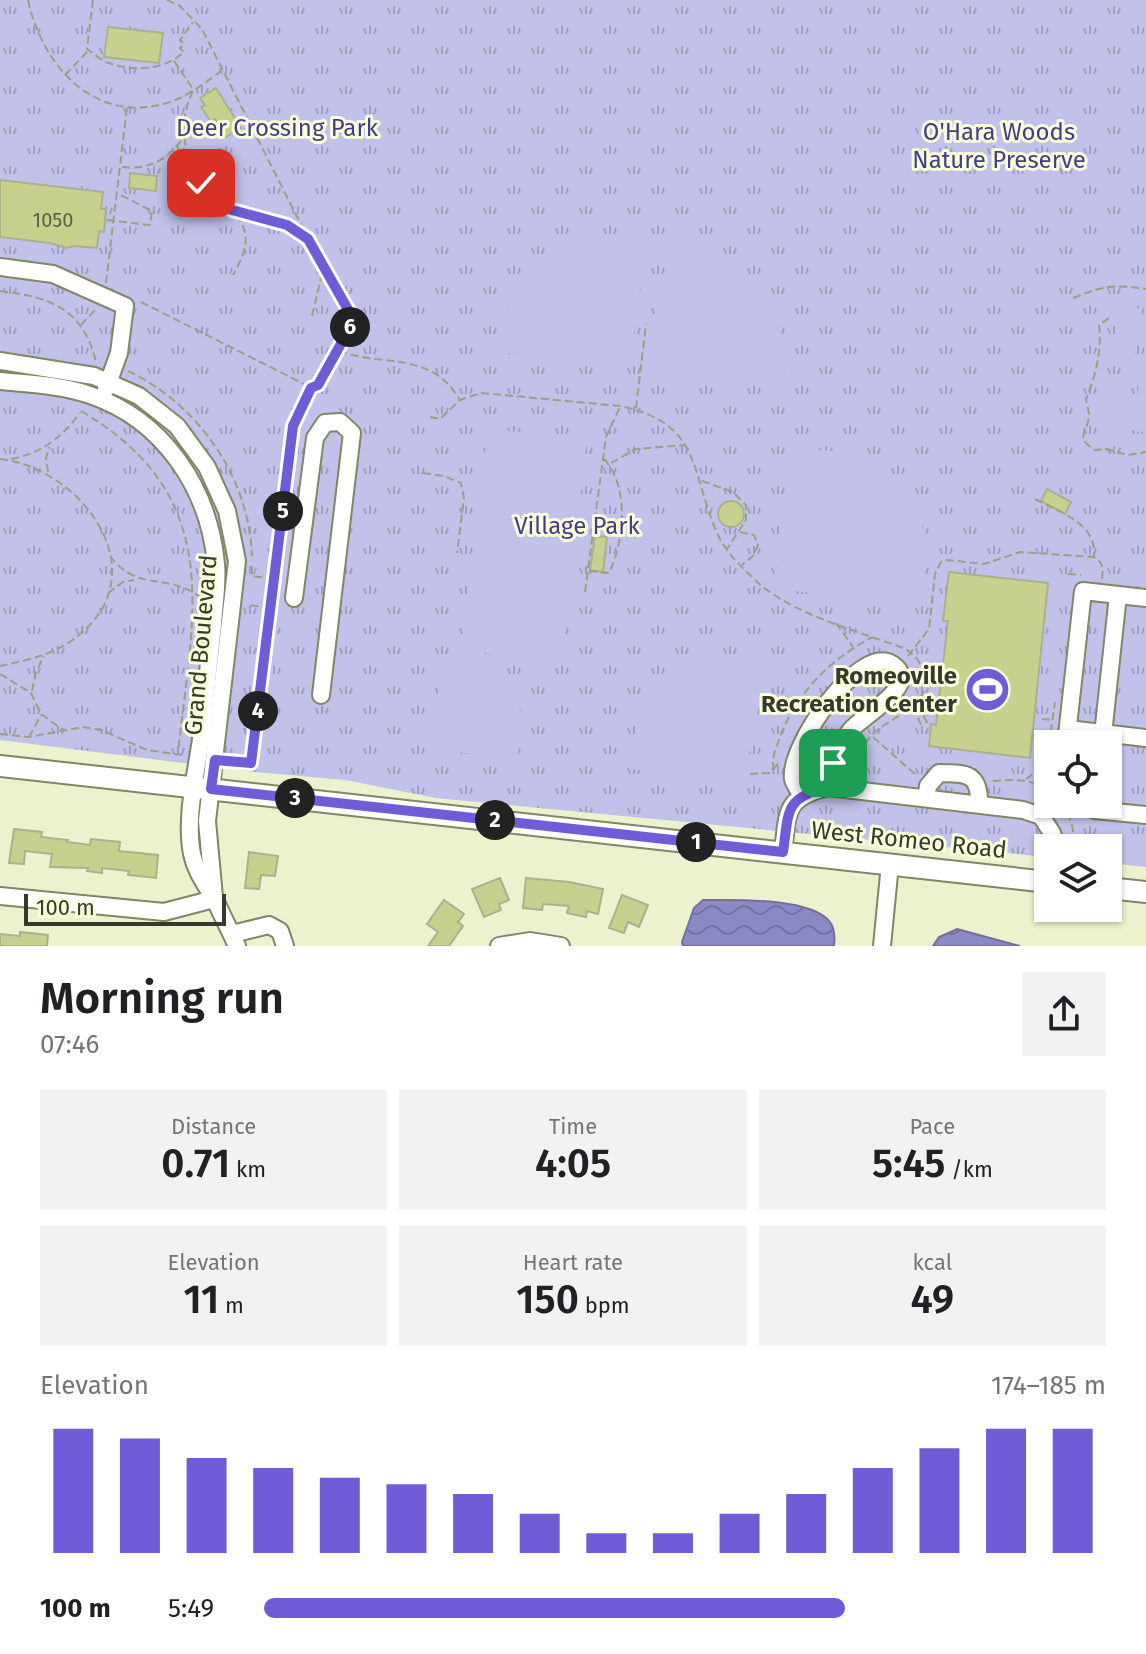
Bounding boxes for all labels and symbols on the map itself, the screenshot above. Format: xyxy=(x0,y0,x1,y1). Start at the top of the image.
park label: Deer Crossing Park xyxy=(176,114,379,142)
park label: O'Hara Woods Nature Preserve xyxy=(912,118,1086,174)
pin xyxy=(167,149,235,217)
house number: 1050 xyxy=(33,208,74,232)
pin: 6 xyxy=(330,307,370,347)
pin: 5 xyxy=(263,491,303,531)
park label: Village Park xyxy=(514,512,641,540)
street label: Grand Boulevard xyxy=(179,553,223,737)
place label: Romeoville Recreation Center xyxy=(761,662,957,718)
sports icon: Romeoville Recreation Center xyxy=(964,666,1012,714)
pin: 4 xyxy=(238,691,278,731)
pin xyxy=(799,729,867,797)
pin: 3 xyxy=(275,778,315,818)
pin: 2 xyxy=(475,800,515,840)
street label: West Romeo Road xyxy=(810,816,1008,864)
pin: 1 xyxy=(676,822,716,862)
scale bar xyxy=(24,890,226,926)

